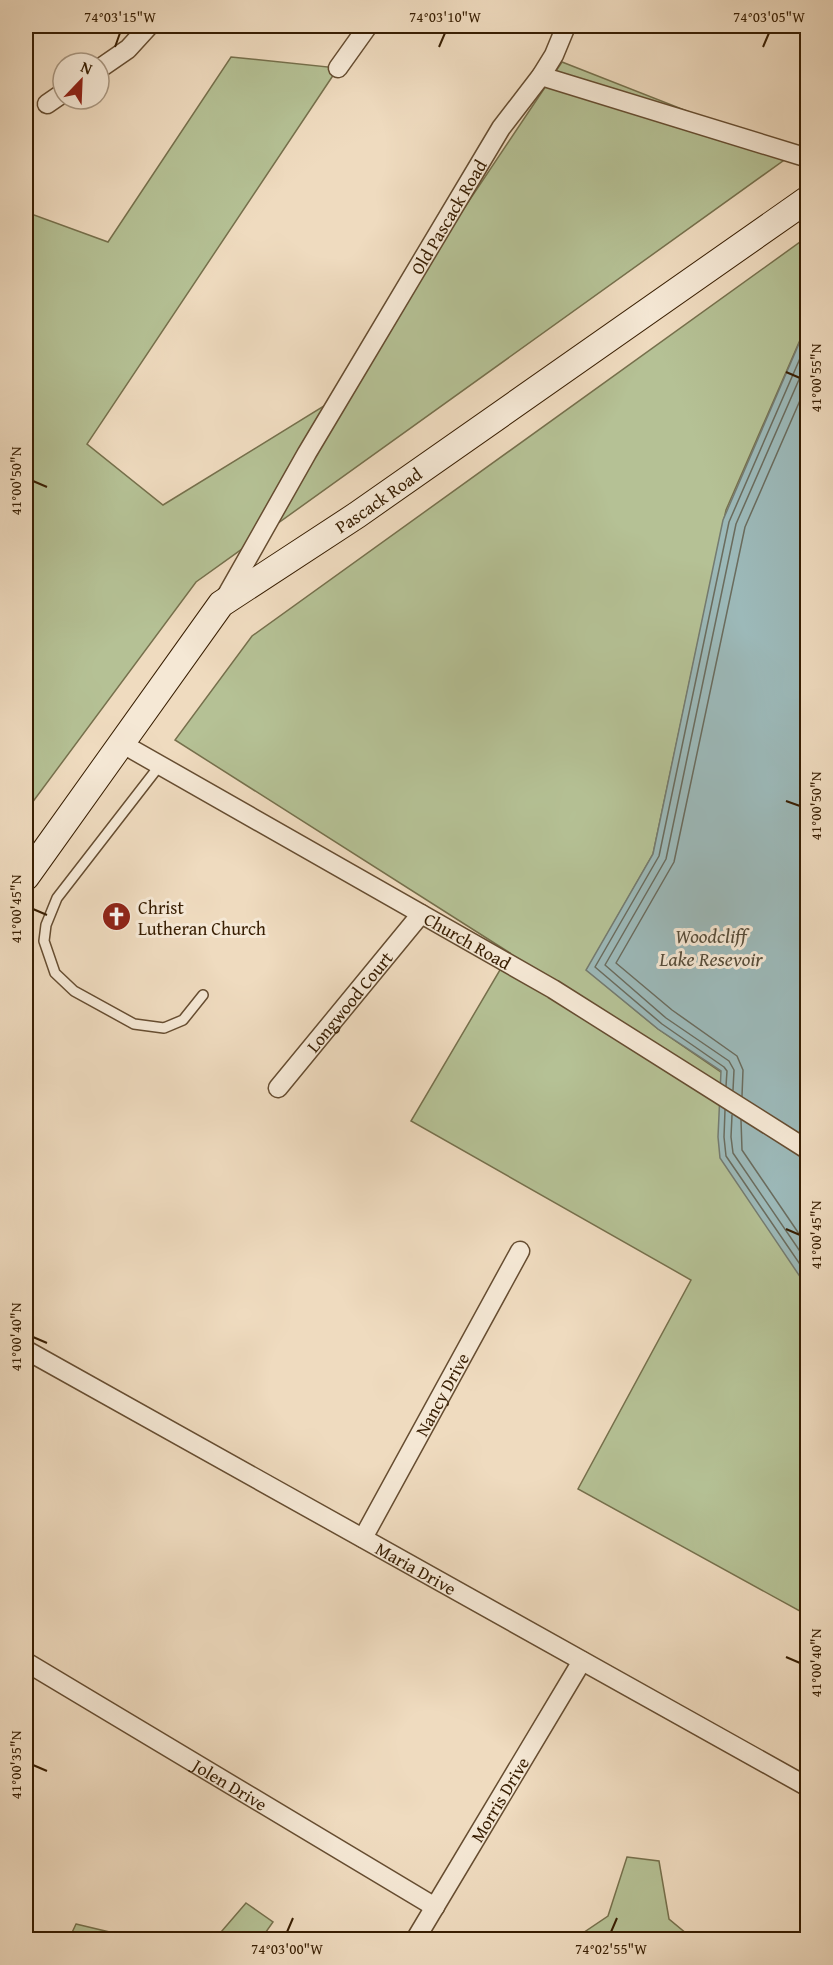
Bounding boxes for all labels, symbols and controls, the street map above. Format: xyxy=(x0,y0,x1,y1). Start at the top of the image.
text: 74°03'15"W xyxy=(84,6,156,27)
text: 74°03'10"W xyxy=(409,6,481,27)
text: 74°03'05"W xyxy=(733,6,805,27)
north arrow xyxy=(51,51,111,111)
text: N xyxy=(77,54,97,80)
street label: Old Pascack Road xyxy=(403,154,493,279)
text: 41°00'55"N xyxy=(805,343,826,412)
text: 41°00'50"N xyxy=(5,446,26,515)
street label: Pascack Road xyxy=(329,460,427,540)
text: 41°00'50"N xyxy=(805,771,826,840)
text: 41°00'45"N xyxy=(5,874,26,943)
place label: Christ Lutheran Church xyxy=(138,894,266,942)
church icon: Christ Lutheran Church xyxy=(101,901,133,933)
street label: Church Road xyxy=(419,905,517,976)
water label: Woodcliff Lake Resevoir xyxy=(658,921,763,973)
street label: Longwood Court xyxy=(299,944,399,1058)
text: 41°00'45"N xyxy=(805,1200,826,1269)
text: 41°00'40"N xyxy=(5,1302,26,1371)
street label: Nancy Drive xyxy=(408,1347,476,1441)
street label: Maria Drive xyxy=(371,1535,461,1601)
text: 41°00'40"N xyxy=(805,1628,826,1697)
text: 41°00'35"N xyxy=(5,1730,26,1799)
street label: Jolen Drive xyxy=(186,1750,273,1817)
street label: Morris Drive xyxy=(463,1751,535,1847)
text: 74°03'00"W xyxy=(251,1938,323,1959)
text: 74°02'55"W xyxy=(575,1938,647,1959)

